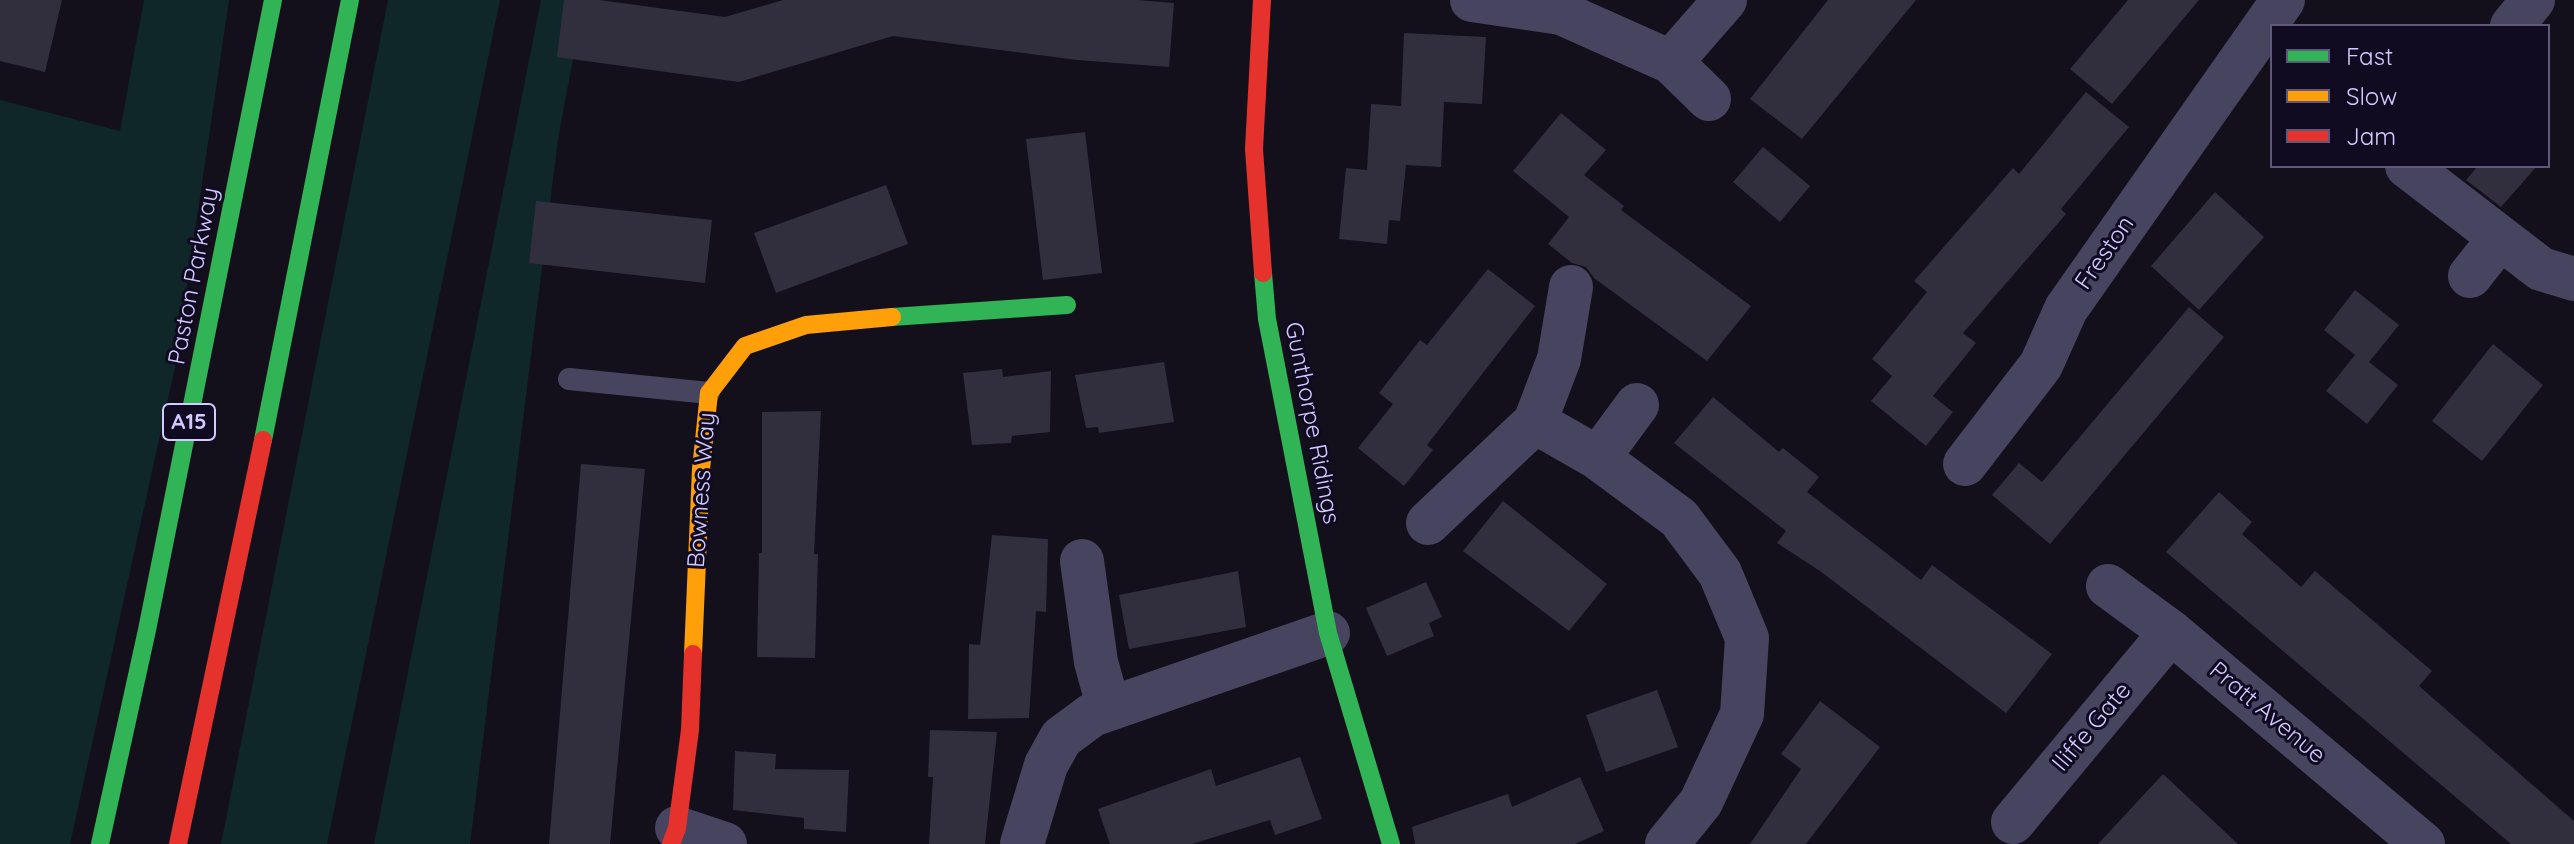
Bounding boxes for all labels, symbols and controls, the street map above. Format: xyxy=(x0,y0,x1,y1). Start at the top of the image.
legend xyxy=(2270,24,2550,168)
text: Fast xyxy=(2346,41,2393,71)
text: Slow xyxy=(2346,81,2397,111)
text: Jam xyxy=(2346,121,2396,151)
street label: Paston Parkway xyxy=(163,185,225,367)
street label: Freston xyxy=(2069,211,2141,295)
street label: Gunthorpe Ridings xyxy=(1278,320,1346,526)
road number: A15 xyxy=(163,404,215,440)
street label: Bowness Way xyxy=(682,411,722,569)
street label: Pratt Avenue xyxy=(2203,656,2331,770)
street label: Iliffe Gate xyxy=(2047,677,2137,777)

